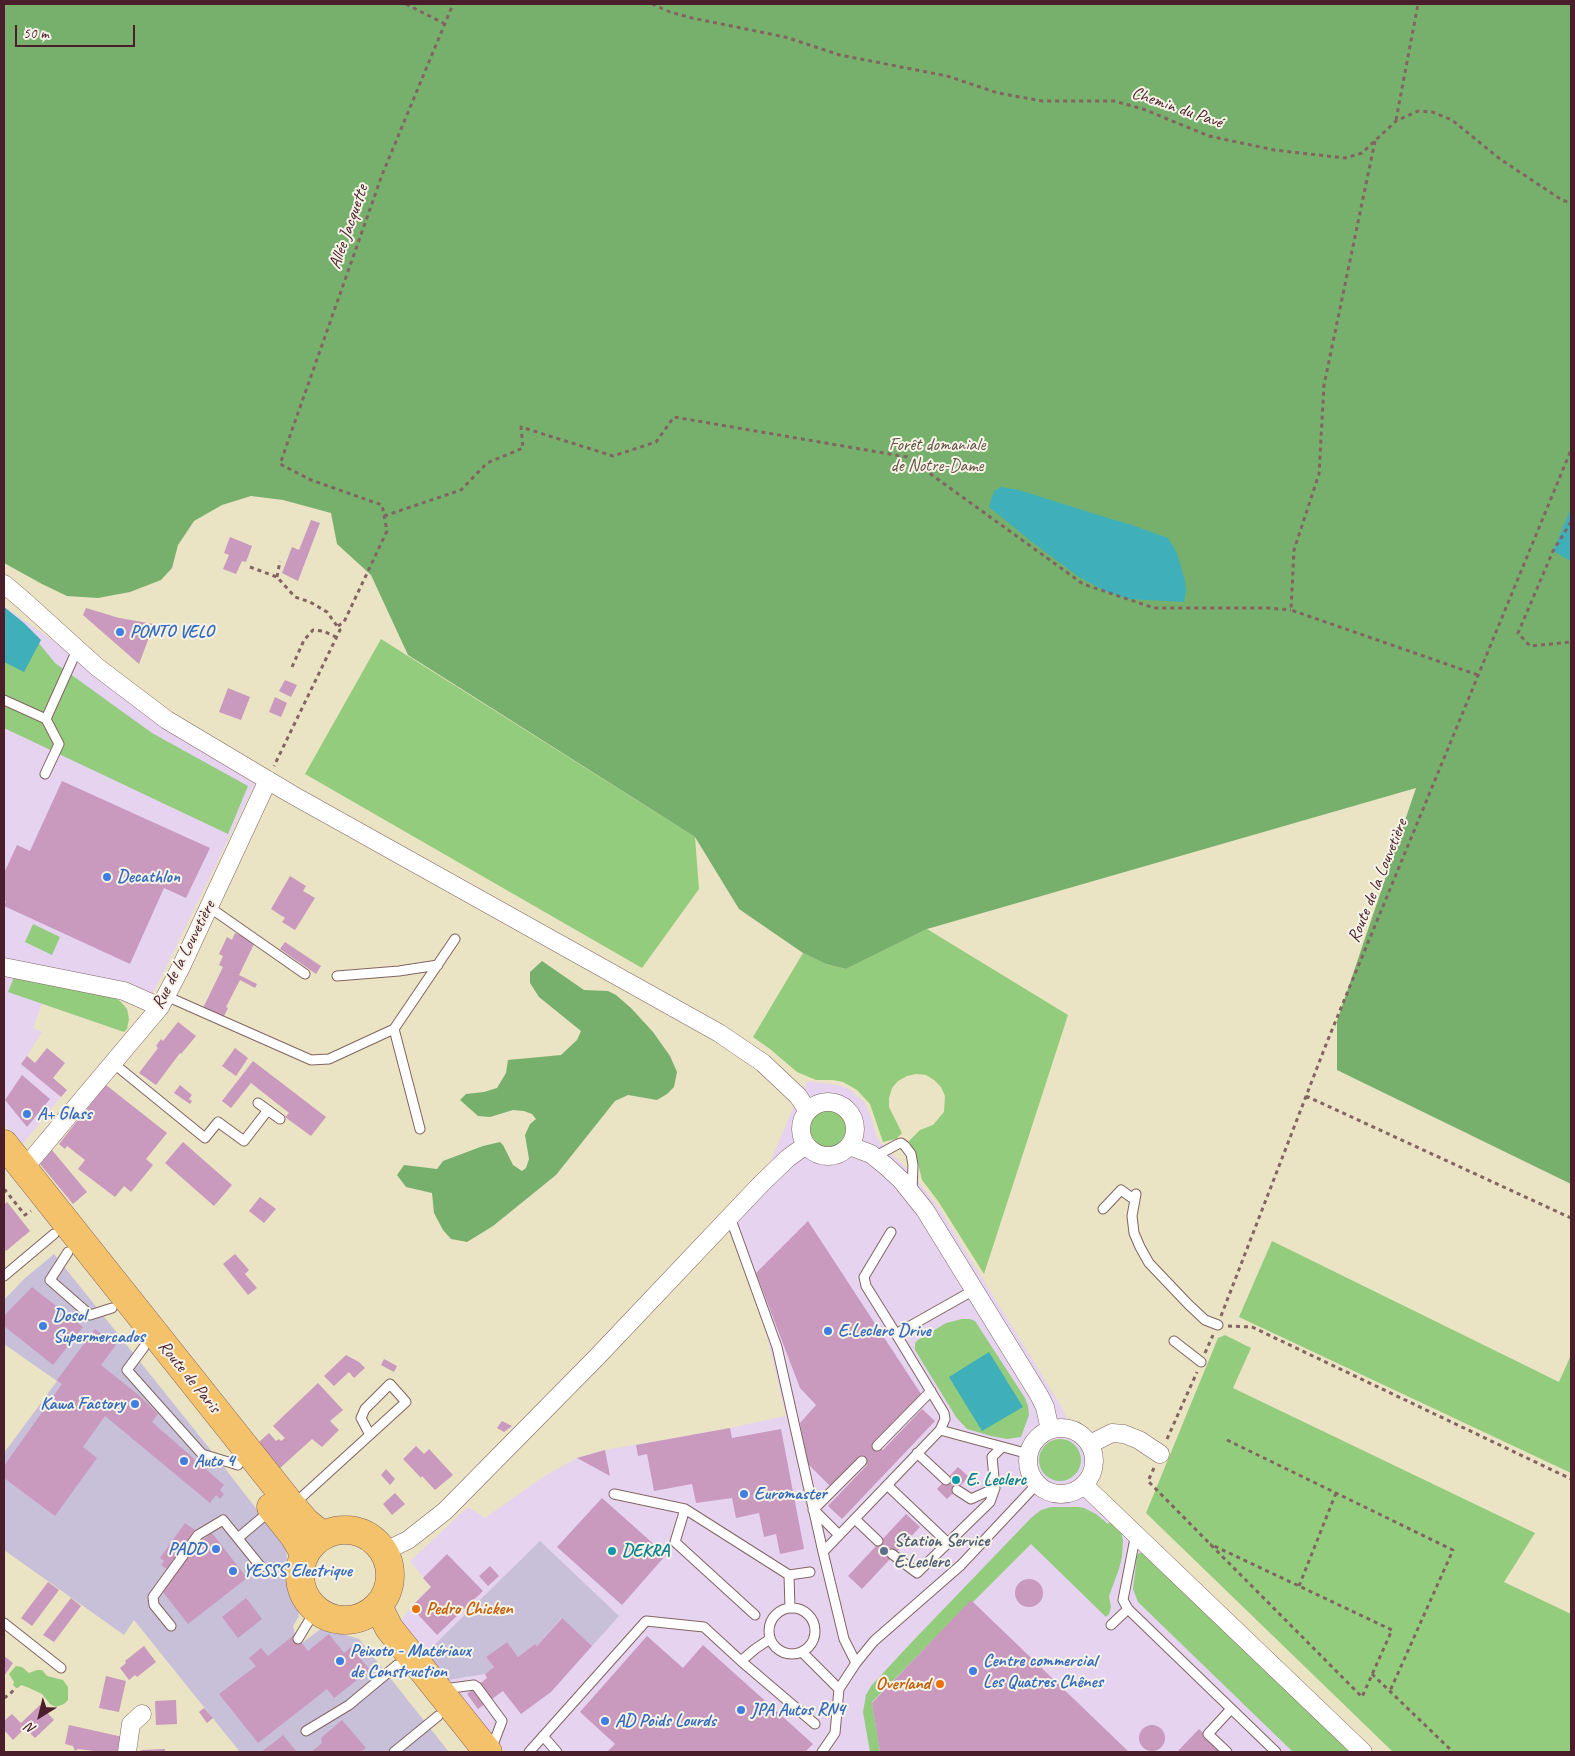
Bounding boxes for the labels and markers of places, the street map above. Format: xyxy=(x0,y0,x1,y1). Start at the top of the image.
place label: PONTO VELO xyxy=(130,621,213,643)
marker: PONTO VELO xyxy=(114,626,126,638)
place label: Decathlon xyxy=(117,866,180,888)
marker: Decathlon xyxy=(101,871,113,883)
place label: A+ Glass xyxy=(37,1103,91,1125)
marker: A+ Glass xyxy=(21,1108,33,1120)
place label: Dosol Supermercados xyxy=(53,1305,145,1348)
marker: Dosol Supermercados xyxy=(37,1320,49,1332)
place label: E.Leclerc Drive xyxy=(838,1320,931,1342)
marker: E.Leclerc Drive xyxy=(822,1325,834,1337)
place label: Kawa Factory xyxy=(40,1393,125,1415)
marker: Kawa Factory xyxy=(129,1398,141,1410)
place label: Auto 4 xyxy=(194,1450,235,1472)
marker: Auto 4 xyxy=(178,1455,190,1467)
place label: E. Leclerc xyxy=(966,1469,1026,1491)
marker: E. Leclerc xyxy=(950,1474,962,1486)
place label: Euromaster xyxy=(754,1483,827,1505)
marker: Euromaster xyxy=(738,1488,750,1500)
place label: Station Service E.Leclerc xyxy=(894,1530,989,1572)
place label: PADD xyxy=(168,1538,206,1560)
place label: DEKRA xyxy=(622,1540,669,1562)
marker: PADD xyxy=(210,1543,222,1555)
marker: DEKRA xyxy=(606,1545,618,1557)
marker: Station Service E.Leclerc xyxy=(878,1545,890,1557)
place label: YESSS Electrique xyxy=(243,1560,352,1582)
marker: YESSS Electrique xyxy=(227,1565,239,1577)
place label: Pedro Chicken xyxy=(426,1598,513,1620)
marker: Pedro Chicken xyxy=(410,1603,422,1615)
place label: Peixoto - Matériaux de Construction xyxy=(350,1640,471,1682)
place label: Centre commercial Les Quatres Chênes xyxy=(983,1650,1103,1692)
marker: Peixoto - Matériaux de Construction xyxy=(334,1655,346,1667)
marker: Centre commercial Les Quatres Chênes xyxy=(967,1665,979,1677)
place label: Overland xyxy=(876,1673,930,1695)
marker: Overland xyxy=(934,1678,946,1690)
place label: JPA Autos RN4 xyxy=(751,1699,845,1721)
marker: JPA Autos RN4 xyxy=(735,1704,747,1716)
place label: AD Poids Lourds xyxy=(615,1710,716,1732)
marker: AD Poids Lourds xyxy=(599,1715,611,1727)

